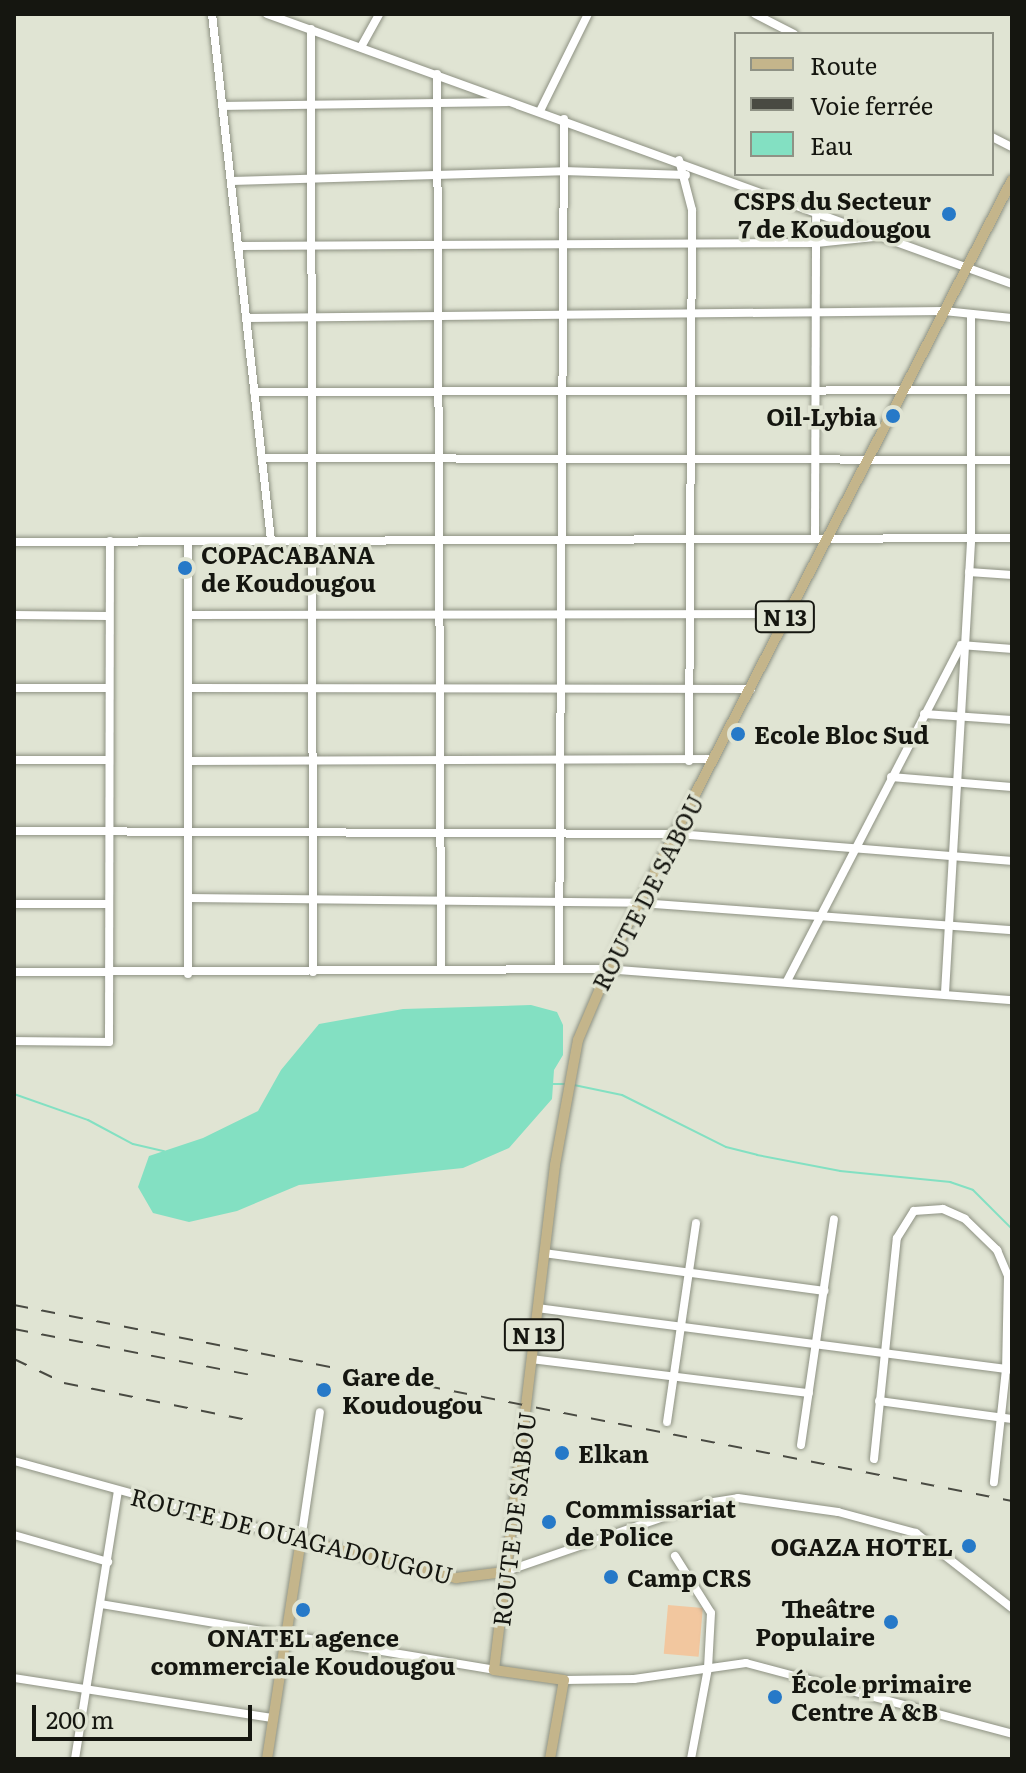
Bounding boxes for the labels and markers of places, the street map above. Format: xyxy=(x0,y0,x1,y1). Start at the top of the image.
place label: CSPS du Secteur 7 de Koudougou xyxy=(733,186,931,242)
marker: CSPS du Secteur 7 de Koudougou xyxy=(938,203,960,225)
place label: Oil-Lybia xyxy=(766,402,877,430)
marker: Oil-Lybia xyxy=(884,407,902,425)
place label: COPACABANA de Koudougou xyxy=(201,540,376,596)
marker: COPACABANA de Koudougou xyxy=(176,559,194,577)
place label: Ecole Bloc Sud xyxy=(754,720,929,748)
marker: Ecole Bloc Sud xyxy=(729,725,747,743)
place label: Gare de Koudougou xyxy=(342,1362,483,1418)
marker: Gare de Koudougou xyxy=(313,1379,335,1401)
place label: Elkan xyxy=(578,1439,649,1467)
marker: Elkan xyxy=(553,1444,571,1462)
place label: Commissariat de Police xyxy=(565,1494,736,1550)
marker: Commissariat de Police xyxy=(540,1513,558,1531)
place label: OGAZA HOTEL xyxy=(770,1532,953,1560)
marker: OGAZA HOTEL xyxy=(960,1537,978,1555)
place label: Camp CRS xyxy=(627,1563,751,1591)
marker: Camp CRS xyxy=(602,1568,620,1586)
place label: Theâtre Populaire xyxy=(755,1594,875,1650)
marker: ONATEL agence commerciale Koudougou xyxy=(294,1601,312,1619)
marker: Theâtre Populaire xyxy=(882,1613,900,1631)
place label: ONATEL agence commerciale Koudougou xyxy=(151,1623,455,1679)
place label: École primaire Centre A &B xyxy=(791,1669,972,1725)
marker: École primaire Centre A &B xyxy=(766,1688,784,1706)

